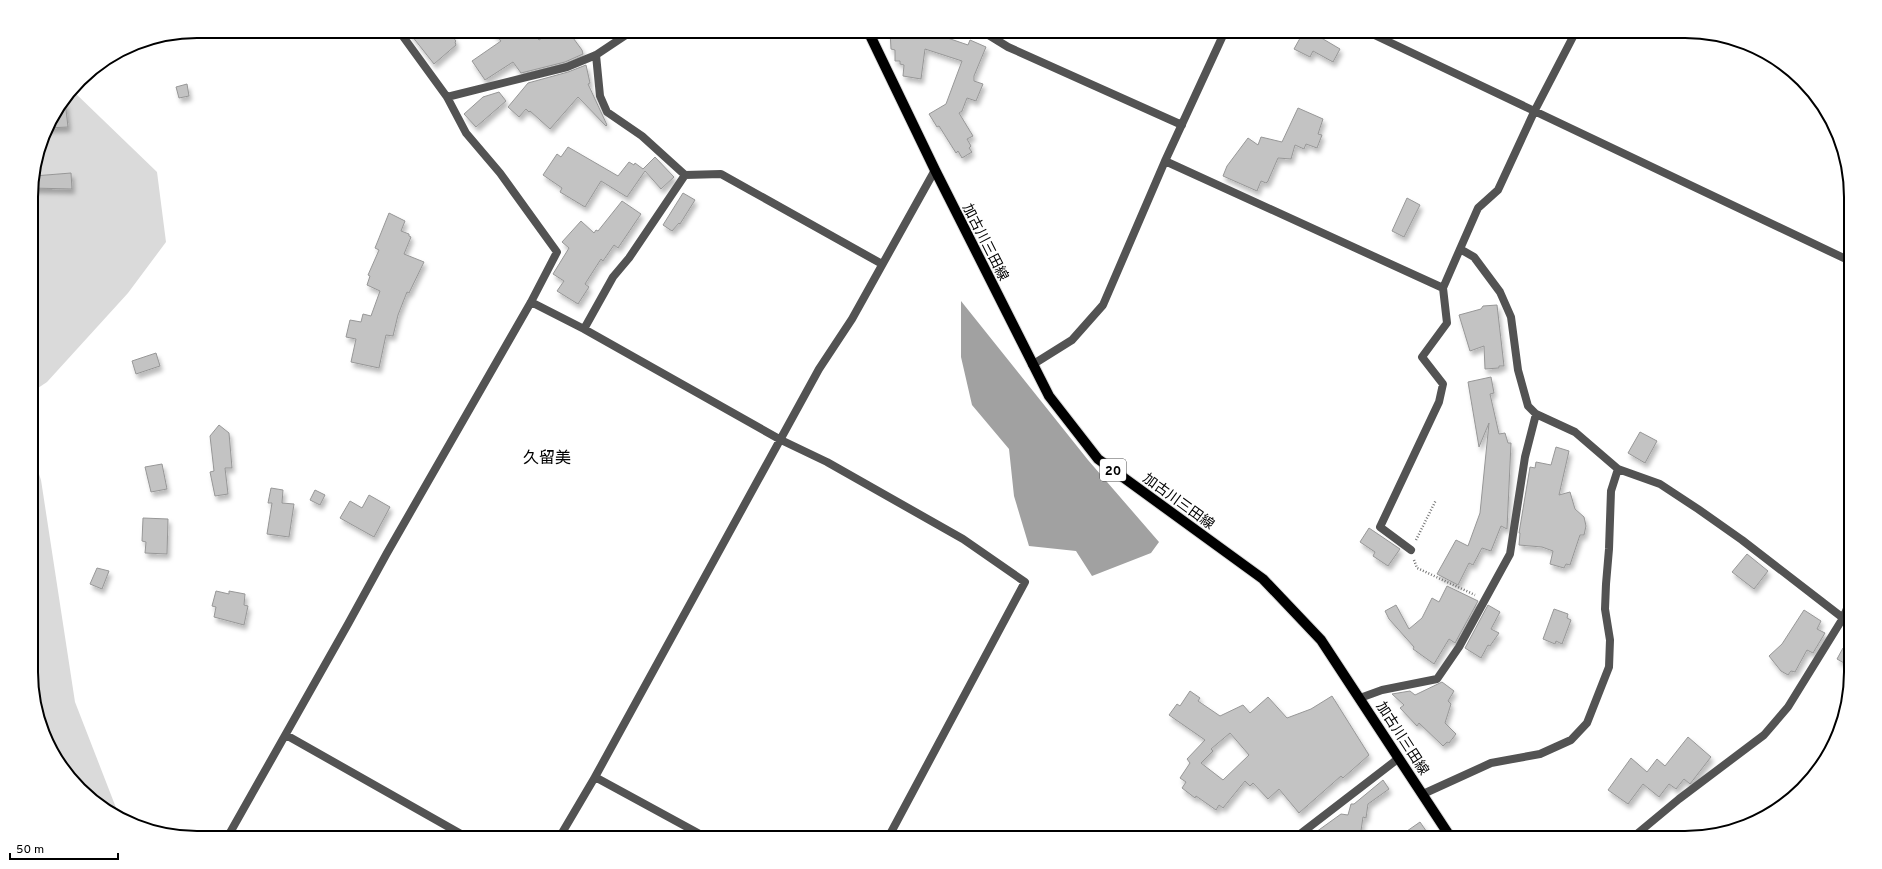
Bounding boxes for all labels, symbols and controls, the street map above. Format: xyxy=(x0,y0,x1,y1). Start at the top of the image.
street label: 加古川三田線 xyxy=(958,201,1011,284)
district label: 久留美 xyxy=(523,449,571,469)
road number: 20 xyxy=(1100,459,1126,481)
street label: 加古川三田線 xyxy=(1139,471,1217,534)
street label: 加古川三田線 xyxy=(1372,699,1432,779)
scale bar xyxy=(10,835,118,861)
text: 50 m xyxy=(16,842,44,858)

